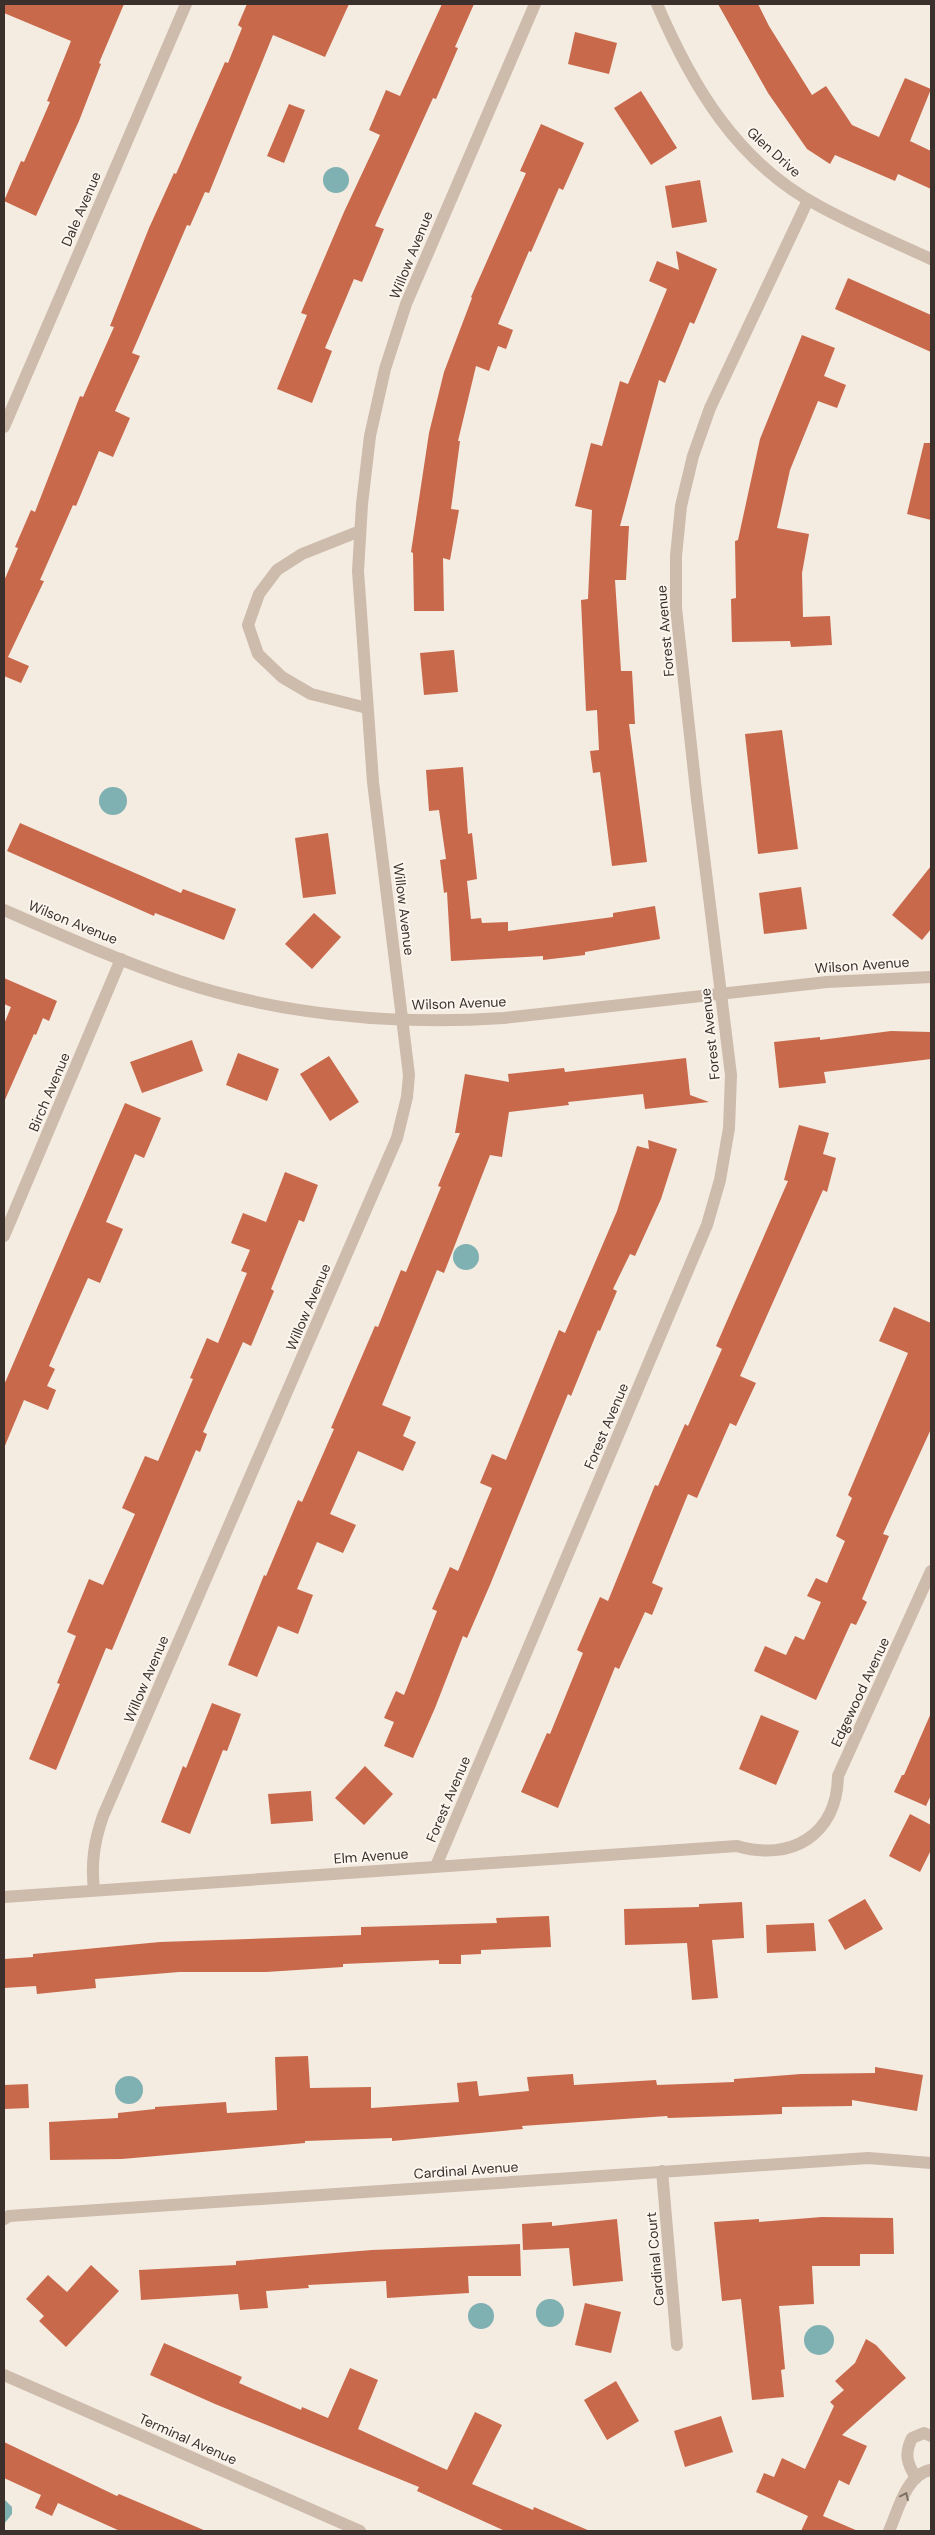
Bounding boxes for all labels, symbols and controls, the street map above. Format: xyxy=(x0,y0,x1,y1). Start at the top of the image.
street label: Glen Drive xyxy=(743,123,805,181)
street label: Dale Avenue xyxy=(57,169,105,249)
street label: Willow Avenue xyxy=(385,208,437,302)
street label: Forest Avenue xyxy=(652,584,678,678)
street label: Willow Avenue xyxy=(389,862,419,956)
street label: Wilson Avenue xyxy=(26,896,120,948)
street label: Wilson Avenue xyxy=(814,953,910,977)
street label: Forest Avenue xyxy=(696,987,724,1081)
street label: Wilson Avenue xyxy=(411,992,507,1014)
street label: Birch Avenue xyxy=(24,1050,74,1134)
street label: Willow Avenue xyxy=(282,1261,335,1353)
street label: Forest Avenue xyxy=(580,1380,632,1472)
street label: Willow Avenue xyxy=(120,1633,173,1725)
street label: Edgewood Avenue xyxy=(827,1634,893,1750)
street label: Forest Avenue xyxy=(422,1753,474,1845)
street label: Elm Avenue xyxy=(333,1844,409,1868)
street label: Cardinal Avenue xyxy=(413,2157,519,2183)
street label: Cardinal Court xyxy=(642,2211,668,2307)
street label: Terminal Avenue xyxy=(136,2409,240,2469)
one-way arrow xyxy=(898,2492,909,2501)

